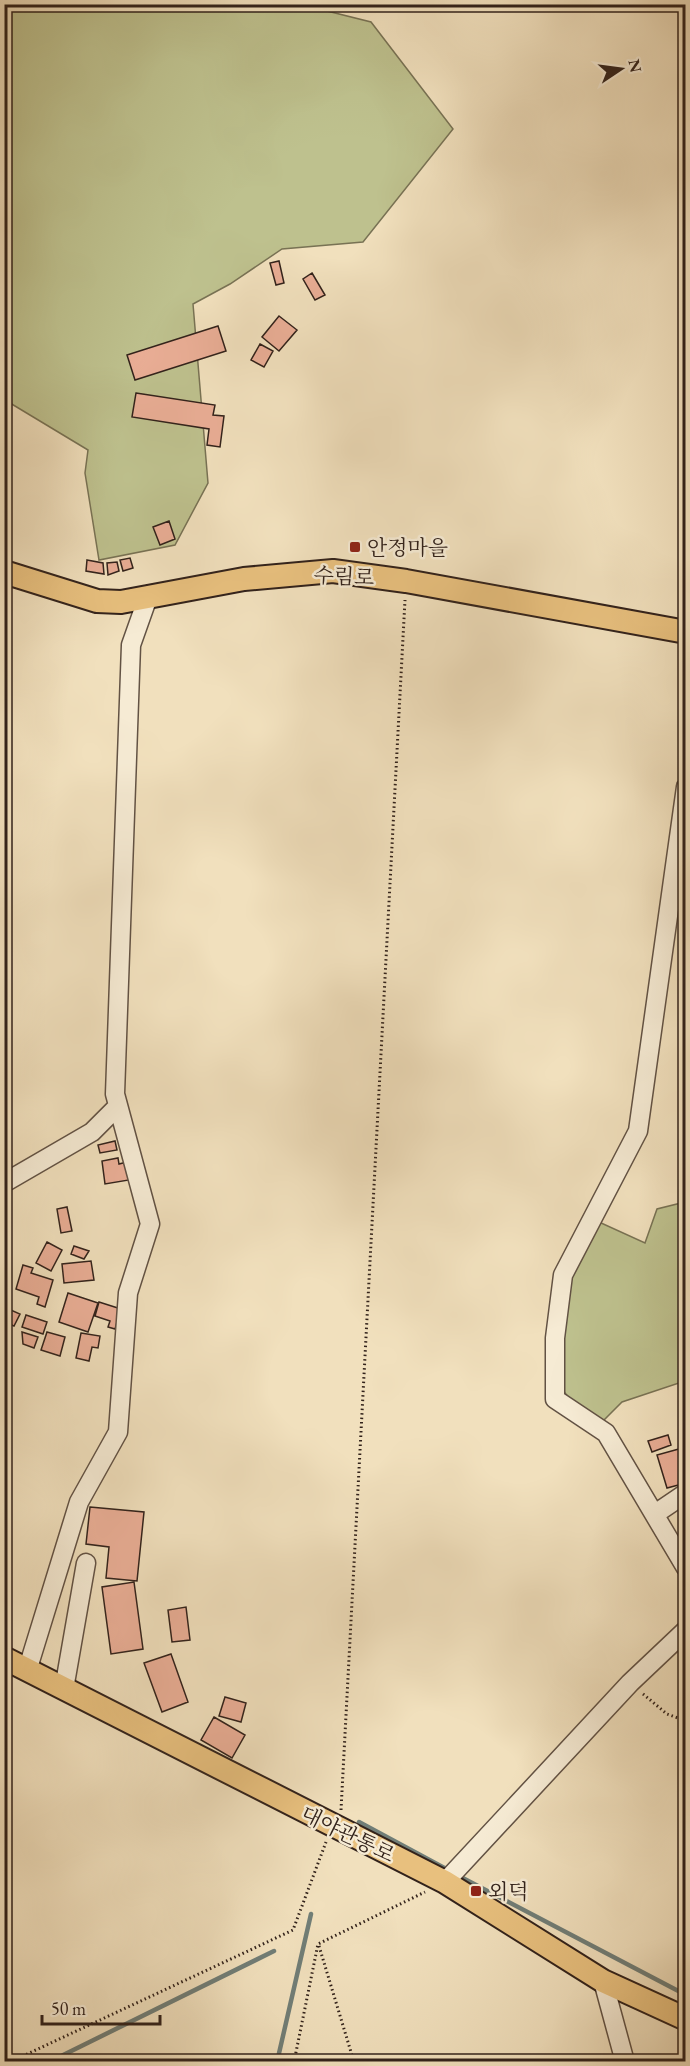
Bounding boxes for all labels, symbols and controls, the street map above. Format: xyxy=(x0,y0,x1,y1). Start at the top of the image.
north arrow xyxy=(591,39,651,99)
text: N xyxy=(623,57,647,74)
place label: 안정마을 xyxy=(367,534,448,561)
marker: 안정마을 xyxy=(348,540,362,554)
street label: 수림로 xyxy=(313,561,375,591)
street label: 대야관통로 xyxy=(296,1800,400,1868)
place label: 외덕 xyxy=(488,1878,529,1905)
marker: 외덕 xyxy=(469,1884,483,1898)
scale bar xyxy=(42,1988,160,2026)
text: 50 m xyxy=(51,1997,86,2020)

